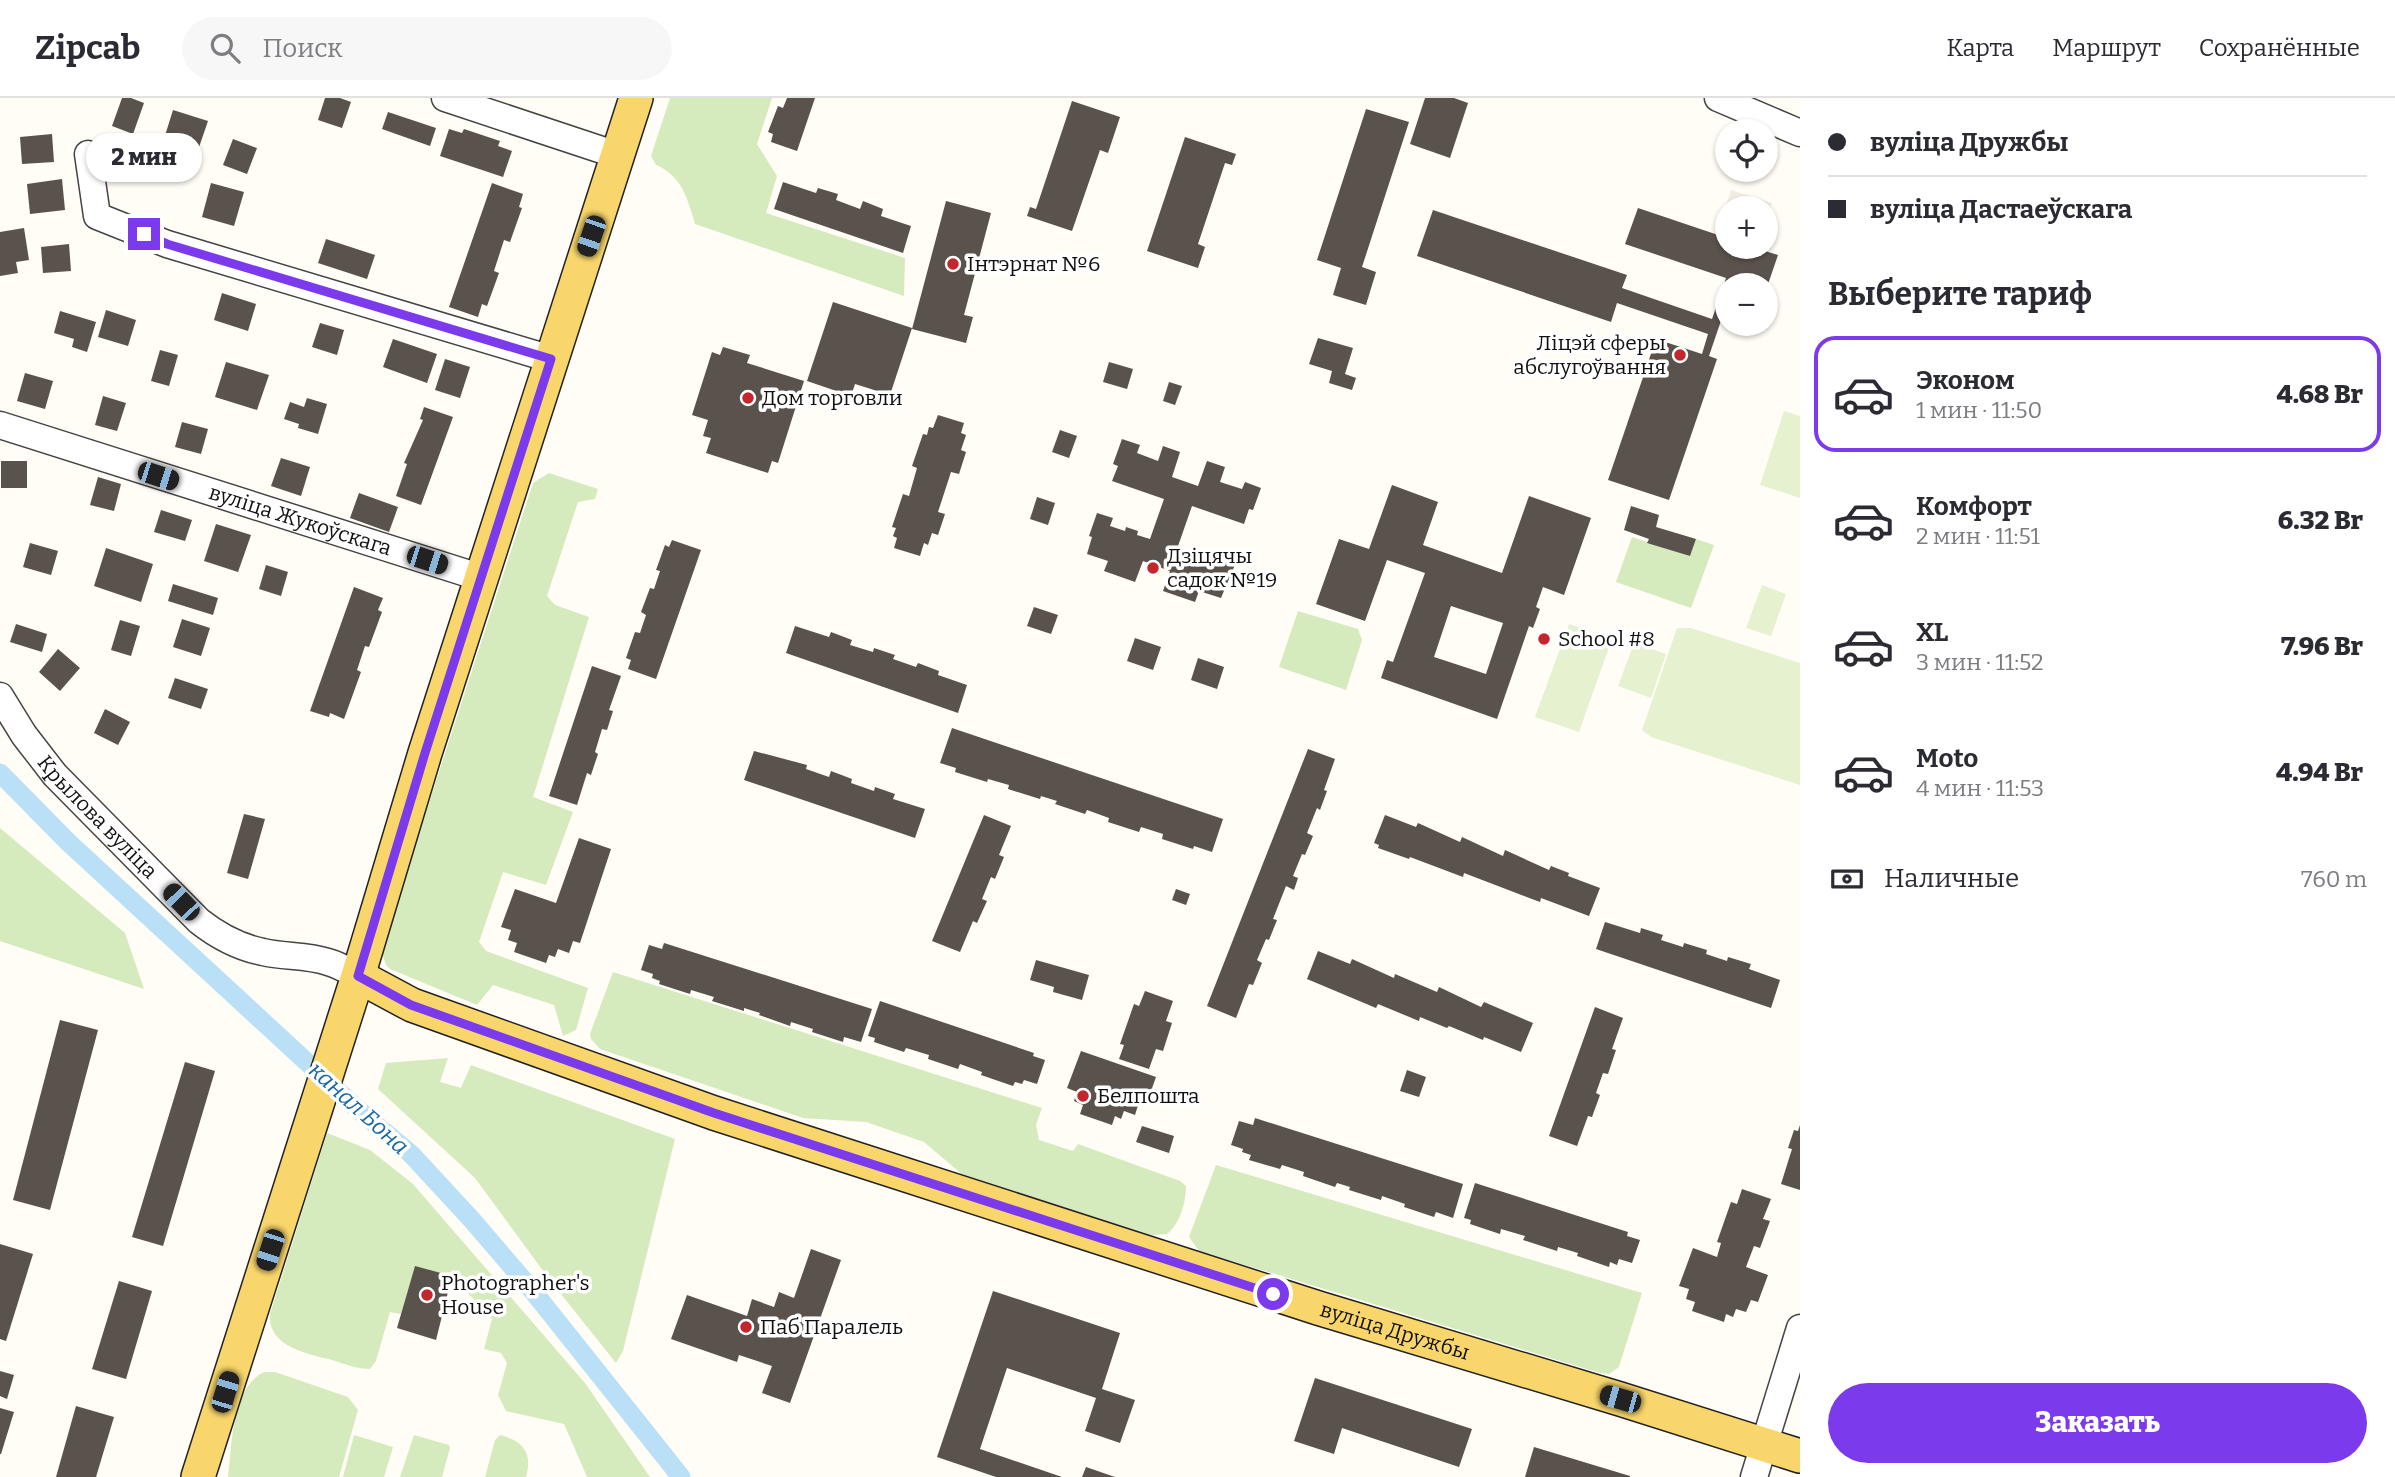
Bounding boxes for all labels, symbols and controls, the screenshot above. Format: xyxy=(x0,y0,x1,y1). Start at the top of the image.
search box xyxy=(182,17,672,80)
text: Zipcab xyxy=(35,28,140,68)
icon: search xyxy=(206,29,244,67)
text: Поиск xyxy=(262,33,343,64)
text: Карта xyxy=(1946,34,2014,62)
text: Маршрут xyxy=(2052,34,2161,62)
text: Сохранённые xyxy=(2199,34,2360,62)
map controls xyxy=(1715,119,1778,336)
button: locate xyxy=(1715,119,1778,182)
text: вуліца Дружбы xyxy=(1870,127,2068,158)
callout: 2 мин xyxy=(86,132,202,181)
text: 2 мин xyxy=(111,143,177,171)
text: вуліца Дастаеўскага xyxy=(1870,194,2132,225)
button: + xyxy=(1715,196,1778,259)
car xyxy=(575,213,608,259)
route end xyxy=(128,218,160,250)
place label: Інтэрнат №6 xyxy=(967,251,1100,277)
marker: Інтэрнат №6 xyxy=(945,256,961,272)
button: − xyxy=(1715,273,1778,336)
text: Выберите тариф xyxy=(1828,275,2092,313)
place label: Ліцэй сферы абслугоўвання xyxy=(1513,330,1666,380)
marker: Ліцэй сферы абслугоўвання xyxy=(1672,347,1688,363)
icon: car xyxy=(1832,363,1895,426)
text: Эконом xyxy=(1916,365,2015,396)
text: 4.68 Br xyxy=(2277,379,2363,410)
place label: Дом торговли xyxy=(762,385,903,411)
marker: Дом торговли xyxy=(740,390,756,406)
text: 1 мин · 11:50 xyxy=(1916,396,2042,424)
car xyxy=(135,460,182,492)
street label: вуліца Жукоўскага xyxy=(206,479,395,562)
icon: car xyxy=(1832,489,1895,552)
text: Комфорт xyxy=(1916,491,2032,522)
text: 6.32 Br xyxy=(2278,505,2363,536)
text: 2 мин · 11:51 xyxy=(1916,522,2040,550)
place label: Дзіцячы садок №19 xyxy=(1167,543,1277,593)
car xyxy=(404,544,451,576)
marker: Дзіцячы садок №19 xyxy=(1145,560,1161,576)
icon: car xyxy=(1832,615,1895,678)
text: XL xyxy=(1916,617,1948,648)
place label: School #8 xyxy=(1558,626,1655,652)
marker: School #8 xyxy=(1536,631,1552,647)
text: 7.96 Br xyxy=(2281,631,2363,662)
text: 3 мин · 11:52 xyxy=(1916,648,2043,676)
icon: car xyxy=(1832,741,1895,804)
text: Moto xyxy=(1916,743,1978,774)
street label: Крылова вуліца xyxy=(32,750,163,885)
text: 4.94 Br xyxy=(2276,757,2363,788)
text: 4 мин · 11:53 xyxy=(1916,774,2044,802)
icon: cash xyxy=(1828,860,1866,898)
text: Наличные xyxy=(1884,863,2019,894)
text: 760 m xyxy=(2301,865,2367,893)
car xyxy=(159,880,204,924)
water label: канал Бона xyxy=(303,1056,415,1160)
place label: Белпошта xyxy=(1097,1083,1200,1109)
marker: Белпошта xyxy=(1075,1088,1091,1104)
car xyxy=(254,1227,287,1273)
place label: Photographer's House xyxy=(441,1270,590,1320)
route start xyxy=(1257,1278,1289,1310)
marker: Photographer's House xyxy=(419,1287,435,1303)
street label: вуліца Дружбы xyxy=(1317,1296,1473,1366)
place label: Паб Паралель xyxy=(760,1314,903,1340)
marker: Паб Паралель xyxy=(738,1319,754,1335)
car xyxy=(209,1369,242,1415)
car xyxy=(1597,1383,1644,1415)
button: Заказать xyxy=(1828,1383,2367,1463)

